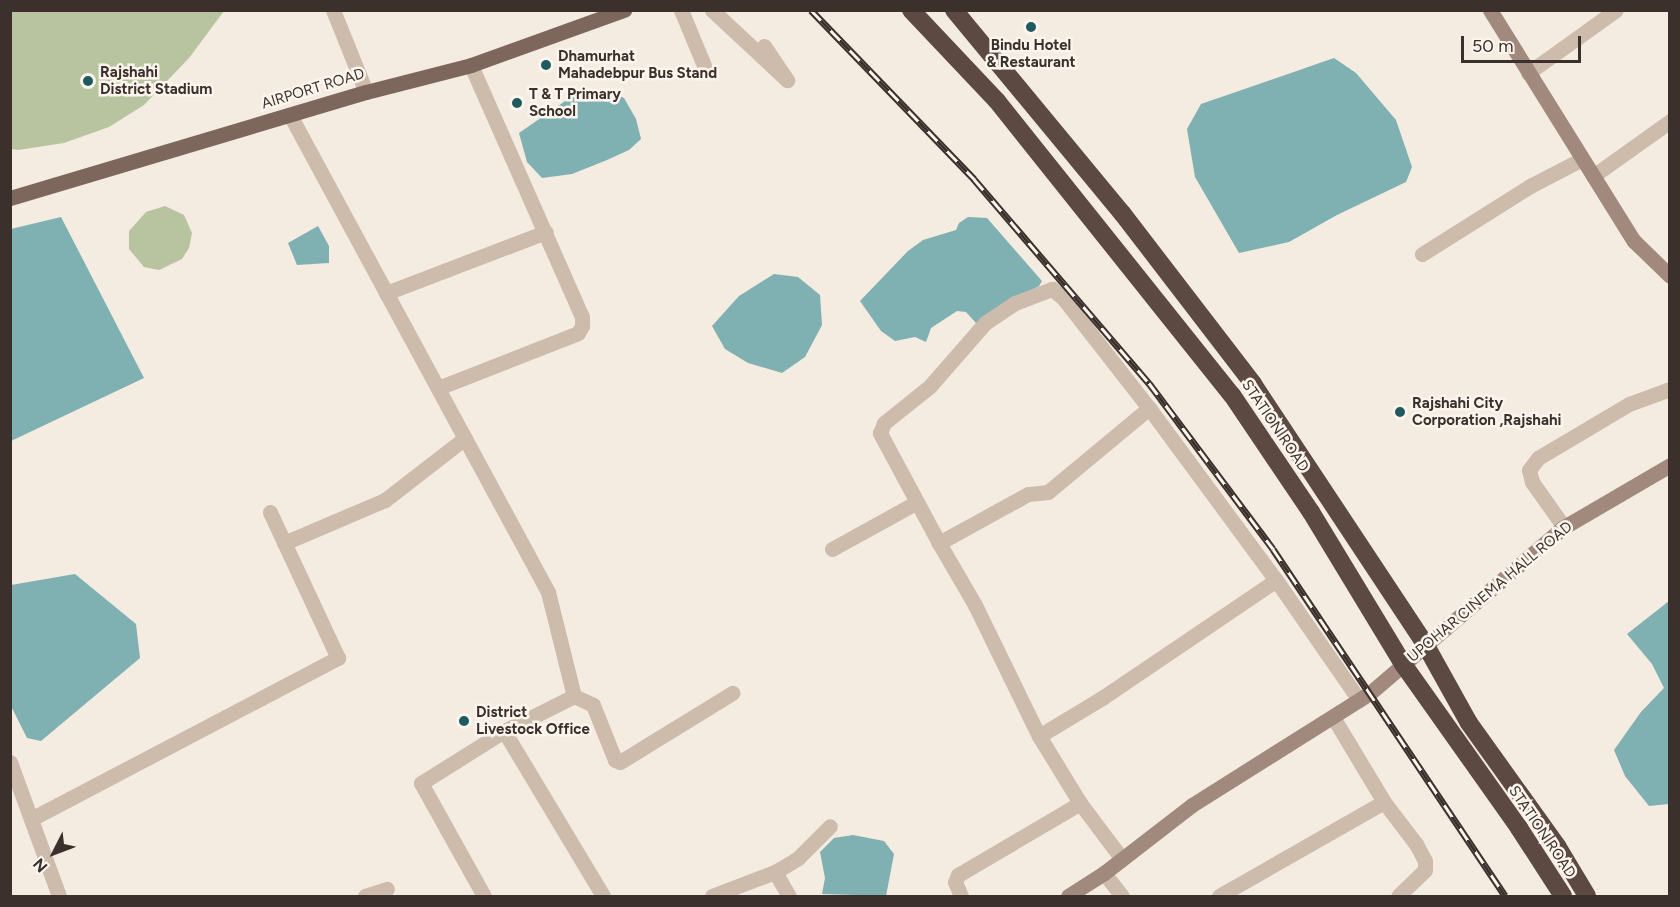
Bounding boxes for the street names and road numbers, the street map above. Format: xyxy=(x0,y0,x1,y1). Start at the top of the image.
street label: AIRPORT ROAD xyxy=(259,65,367,113)
street label: STATION ROAD xyxy=(1238,377,1312,475)
street label: UPOHAR CINEMA HALL ROAD xyxy=(1404,518,1576,666)
street label: STATION ROAD xyxy=(1505,783,1579,881)

